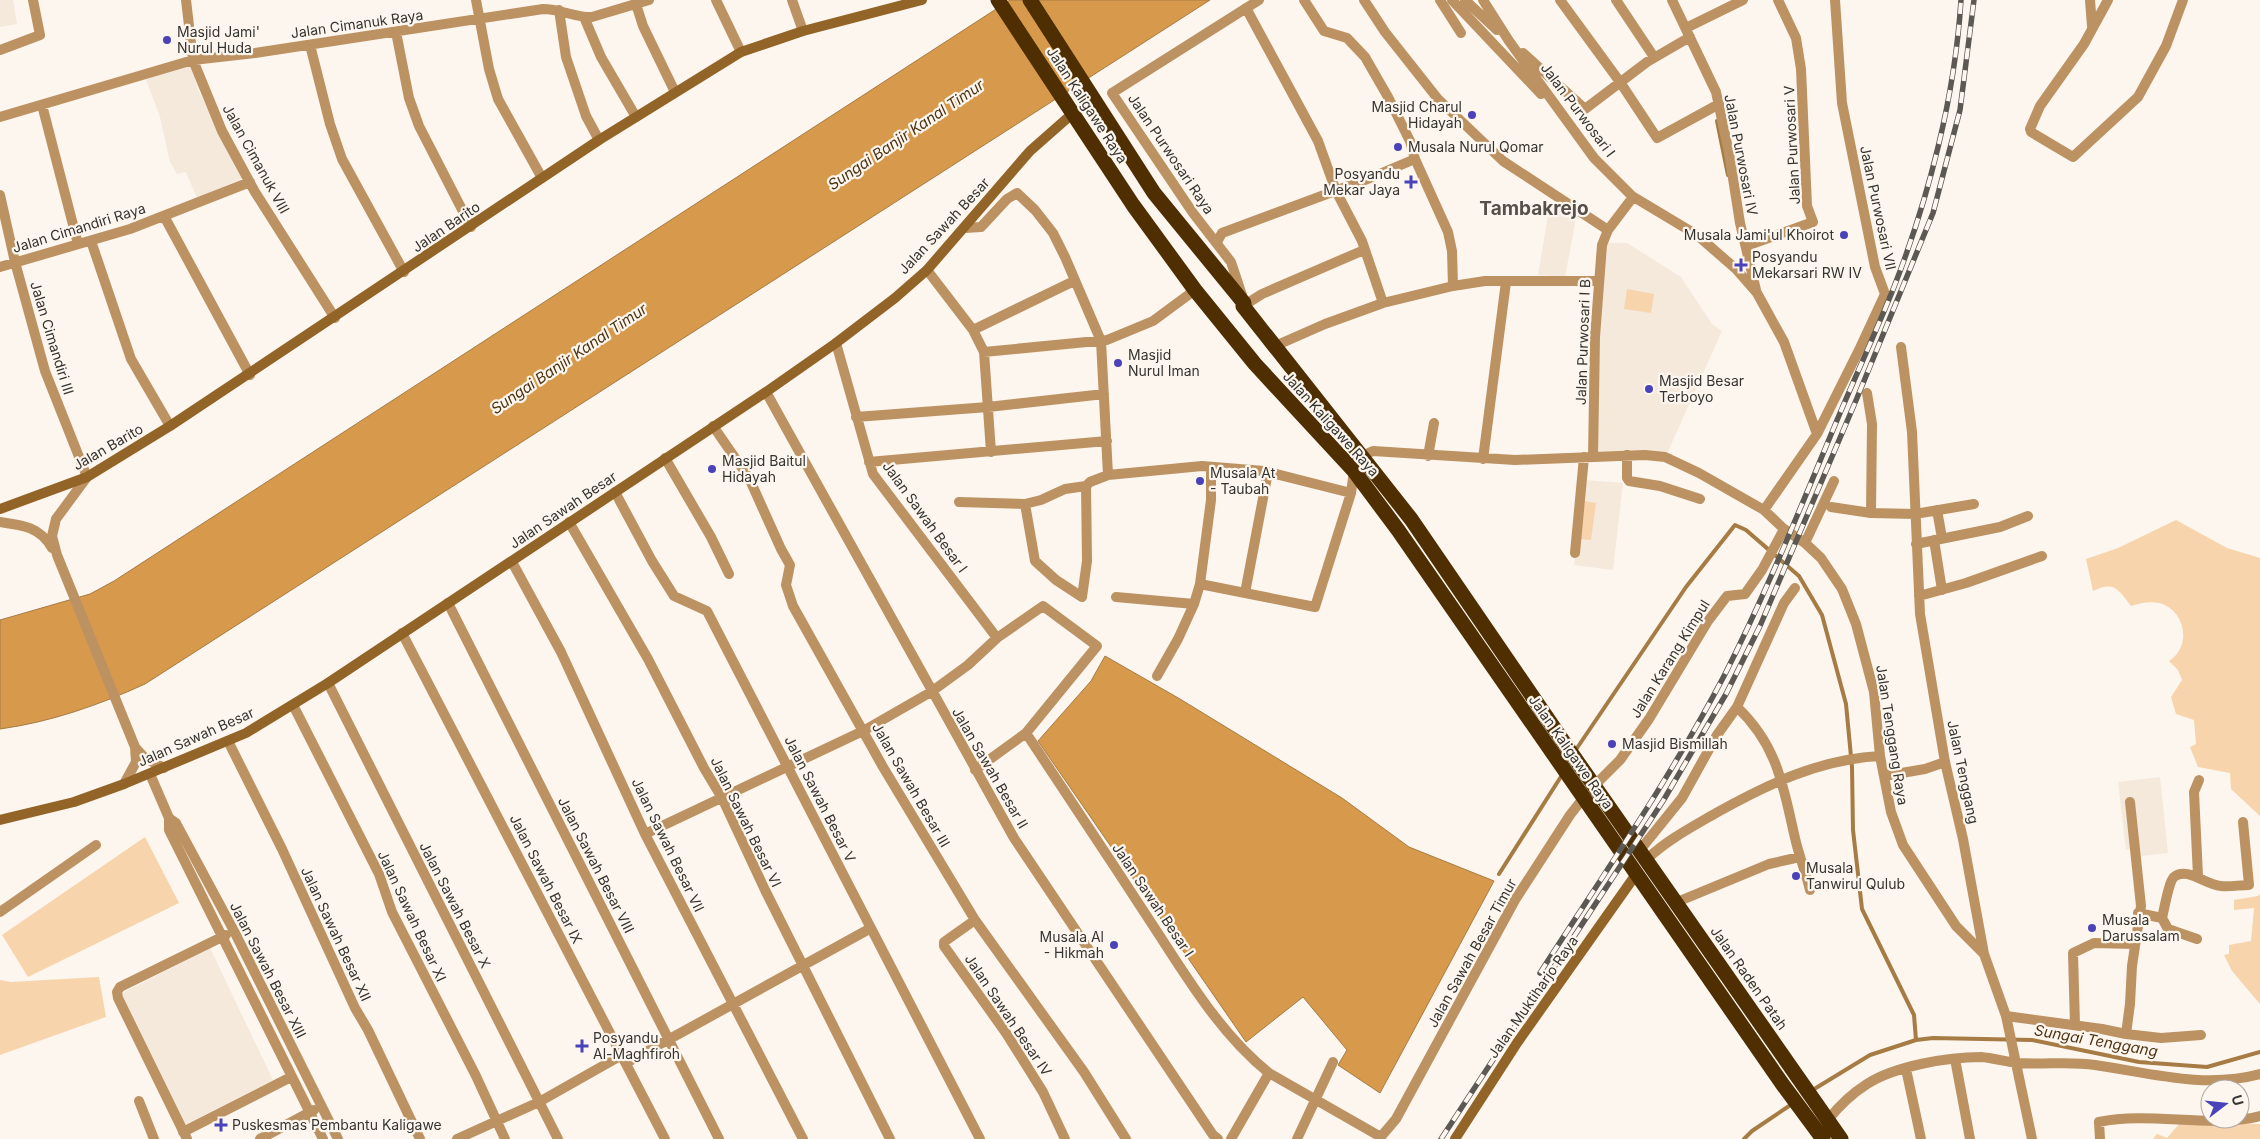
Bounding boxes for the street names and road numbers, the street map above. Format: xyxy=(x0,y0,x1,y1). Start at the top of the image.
street label: Jalan Cimanuk Raya xyxy=(290,6,424,41)
street label: Jalan Kaligawe Raya xyxy=(1043,43,1131,166)
street label: Jalan Purwosari I xyxy=(1538,59,1619,160)
street label: Jalan Purwosari V xyxy=(1780,85,1803,205)
street label: Jalan Purwosari Raya xyxy=(1125,90,1218,217)
street label: Jalan Purwosari IV xyxy=(1721,93,1762,217)
street label: Jalan Cimanuk VIII xyxy=(219,101,293,216)
street label: Jalan Purwosari VII xyxy=(1857,144,1900,272)
street label: Jalan Sawah Besar xyxy=(895,174,993,277)
street label: Jalan Barito xyxy=(409,198,483,255)
street label: Jalan Cimandiri Raya xyxy=(10,199,148,256)
street label: Jalan Purwosari I B xyxy=(1572,278,1593,405)
street label: Jalan Cimandiri III xyxy=(27,279,78,396)
street label: Jalan Kaligawe Raya xyxy=(1280,368,1383,480)
street label: Jalan Barito xyxy=(70,420,146,473)
street label: Jalan Sawah Besar I xyxy=(879,458,971,576)
street label: Jalan Sawah Besar xyxy=(506,467,620,552)
street label: Jalan Karang Kimpul xyxy=(1626,597,1713,721)
street label: Jalan Tenggang Raya xyxy=(1873,664,1912,806)
street label: Jalan Kaligawe Raya xyxy=(1526,691,1617,812)
street label: Jalan Sawah Besar xyxy=(135,703,257,770)
street label: Jalan Sawah Besar II xyxy=(949,704,1032,831)
street label: Jalan Tenggang xyxy=(1944,718,1983,825)
street label: Jalan Sawah Besar III xyxy=(869,720,954,850)
street label: Jalan Sawah Besar V xyxy=(781,733,860,865)
street label: Jalan Sawah Besar VI xyxy=(707,754,785,890)
street label: Jalan Sawah Besar VII xyxy=(629,775,708,914)
street label: Jalan Sawah Besar VIII xyxy=(555,794,638,936)
street label: Jalan Sawah Besar IX xyxy=(506,811,587,947)
street label: Jalan Sawah Besar X xyxy=(416,839,495,971)
street label: Jalan Sawah Besar I xyxy=(1109,840,1198,960)
street label: Jalan Sawah Besar XI xyxy=(375,847,450,984)
street label: Jalan Sawah Besar XII xyxy=(298,864,375,1004)
street label: Jalan Sawah Besar Timur xyxy=(1423,875,1520,1030)
street label: Jalan Sawah Besar XIII xyxy=(227,899,310,1041)
street label: Jalan Raden Patah xyxy=(1707,923,1792,1033)
street label: Jalan Muktiharjo Raya xyxy=(1484,932,1581,1061)
street label: Jalan Sawah Besar IV xyxy=(961,951,1056,1079)

